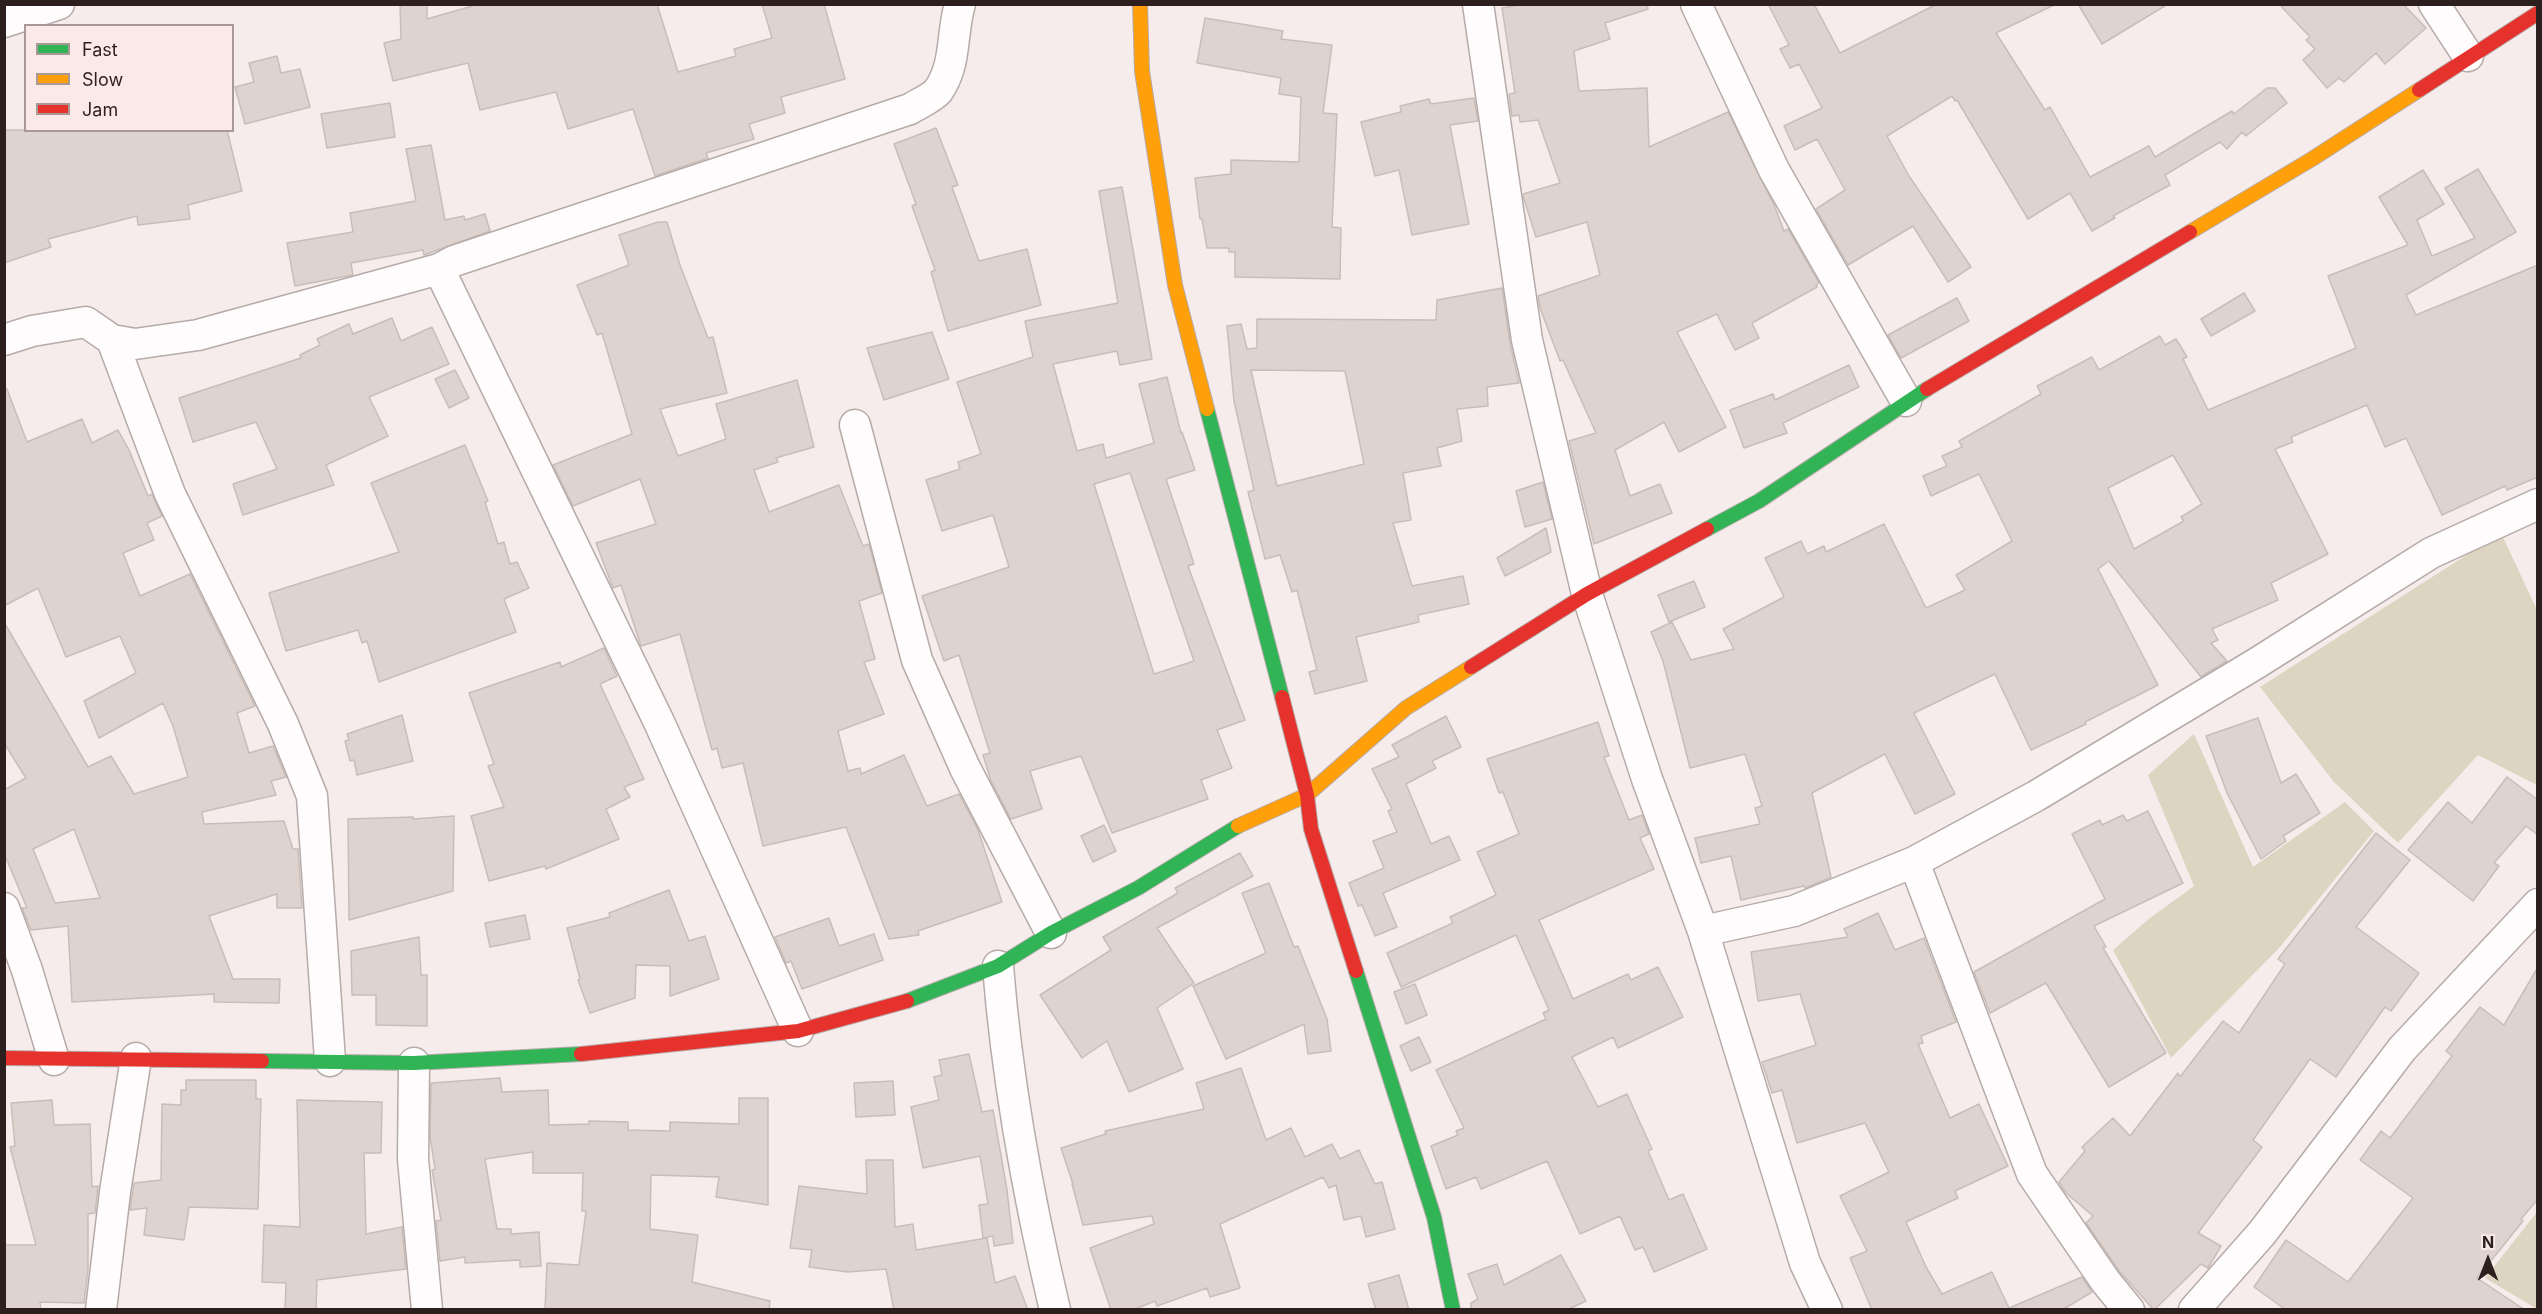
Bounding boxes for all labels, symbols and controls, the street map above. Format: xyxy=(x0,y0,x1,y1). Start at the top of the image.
legend xyxy=(24,24,234,132)
text: Fast xyxy=(82,39,118,60)
text: Slow xyxy=(82,69,123,90)
text: Jam xyxy=(82,99,118,120)
north arrow xyxy=(2458,1230,2518,1290)
text: N xyxy=(2482,1232,2494,1252)

